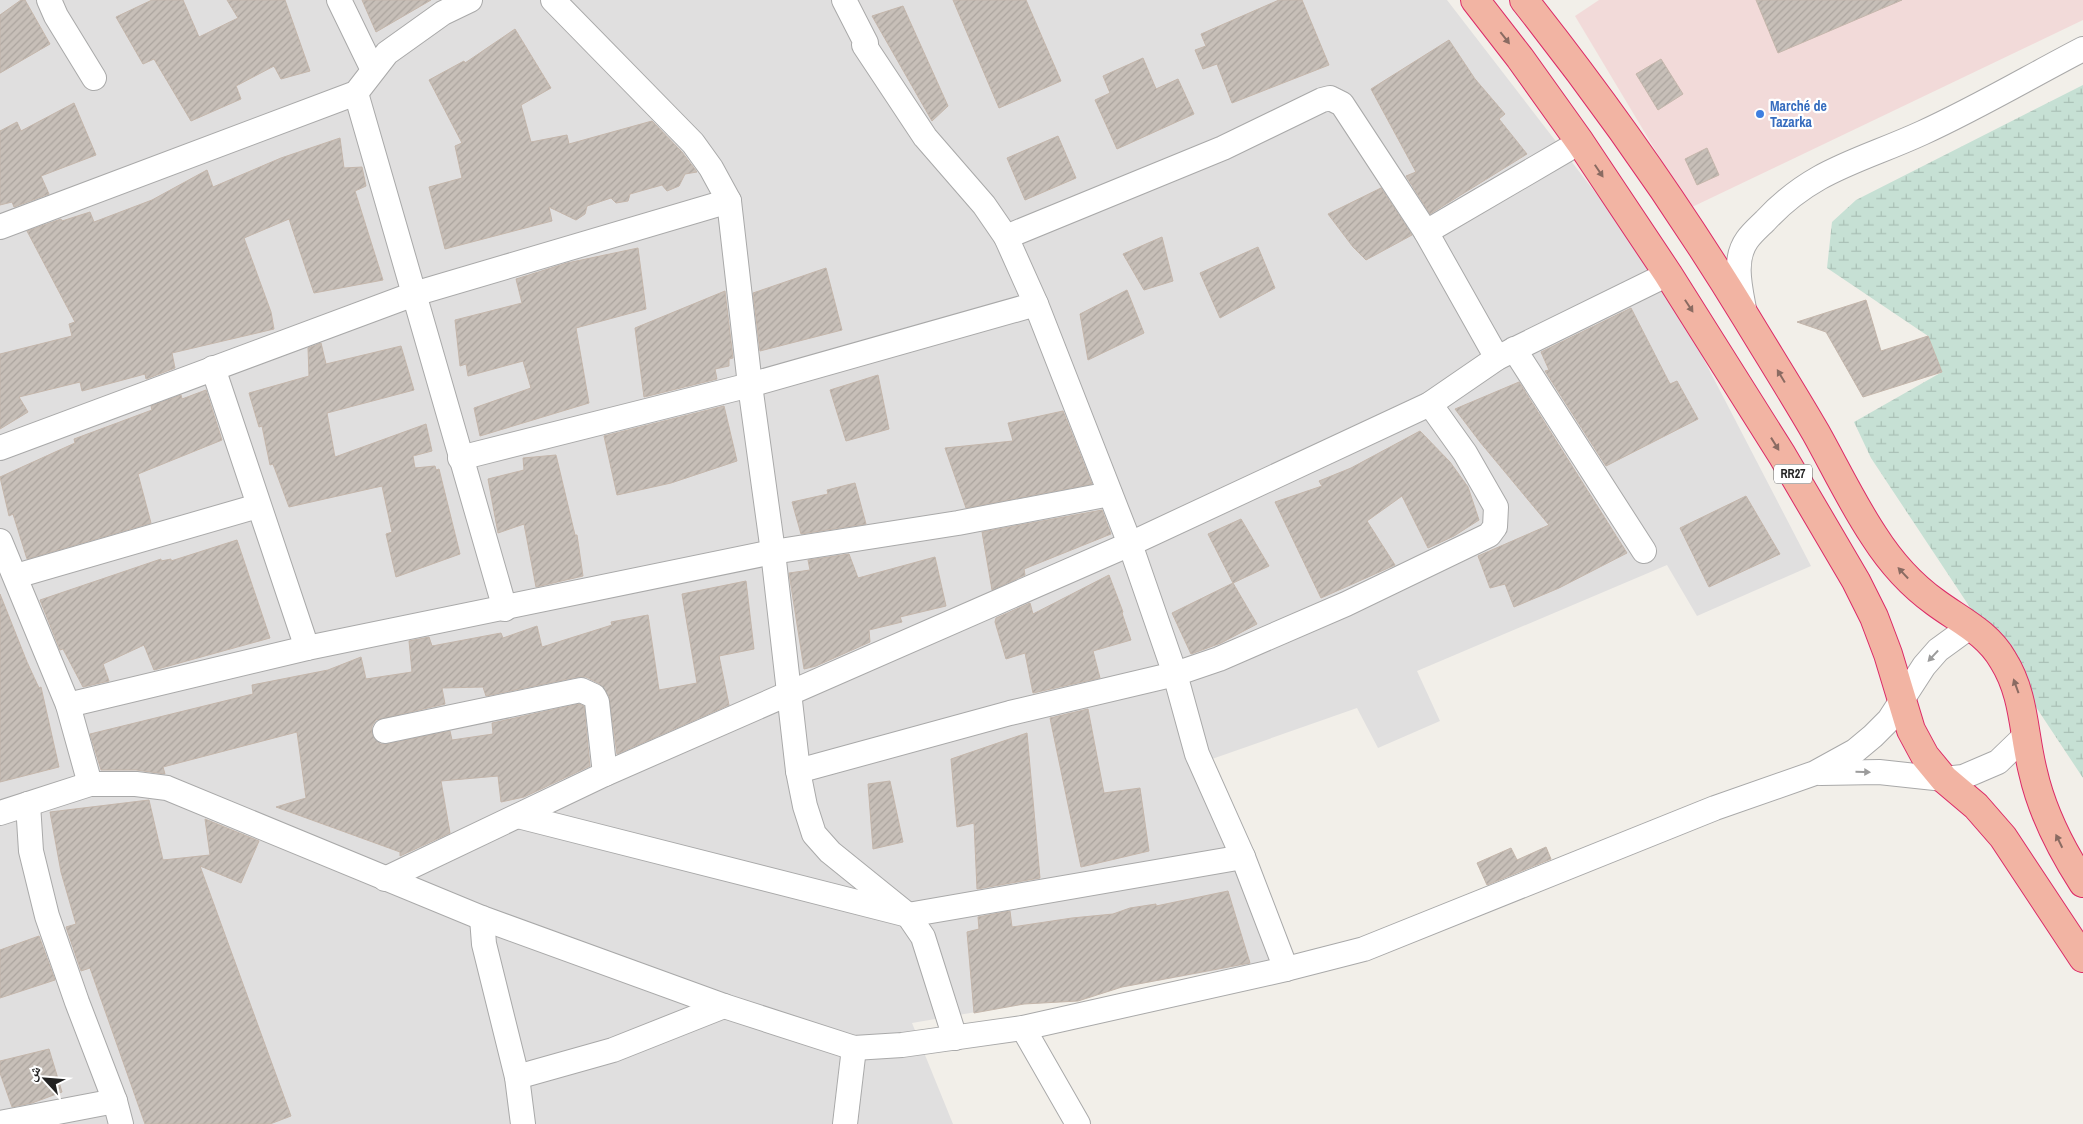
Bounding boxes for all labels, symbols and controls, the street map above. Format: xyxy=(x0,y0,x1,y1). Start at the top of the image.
one-way arrow xyxy=(1500,32,1510,45)
place label: Marché de Tazarka xyxy=(1770,97,1827,131)
marker: Marché de Tazarka xyxy=(1754,108,1766,120)
one-way arrow xyxy=(1594,164,1604,178)
one-way arrow xyxy=(1684,300,1694,313)
one-way arrow xyxy=(1777,369,1786,382)
one-way arrow xyxy=(1770,438,1780,451)
road number: RR27 xyxy=(1774,464,1812,484)
one-way arrow xyxy=(1897,568,1909,580)
one-way arrow xyxy=(1927,650,1939,662)
one-way arrow xyxy=(2012,678,2019,693)
one-way arrow xyxy=(1856,768,1872,776)
one-way arrow xyxy=(2054,834,2062,848)
north arrow xyxy=(20,1054,70,1104)
text: ش xyxy=(22,1063,45,1084)

